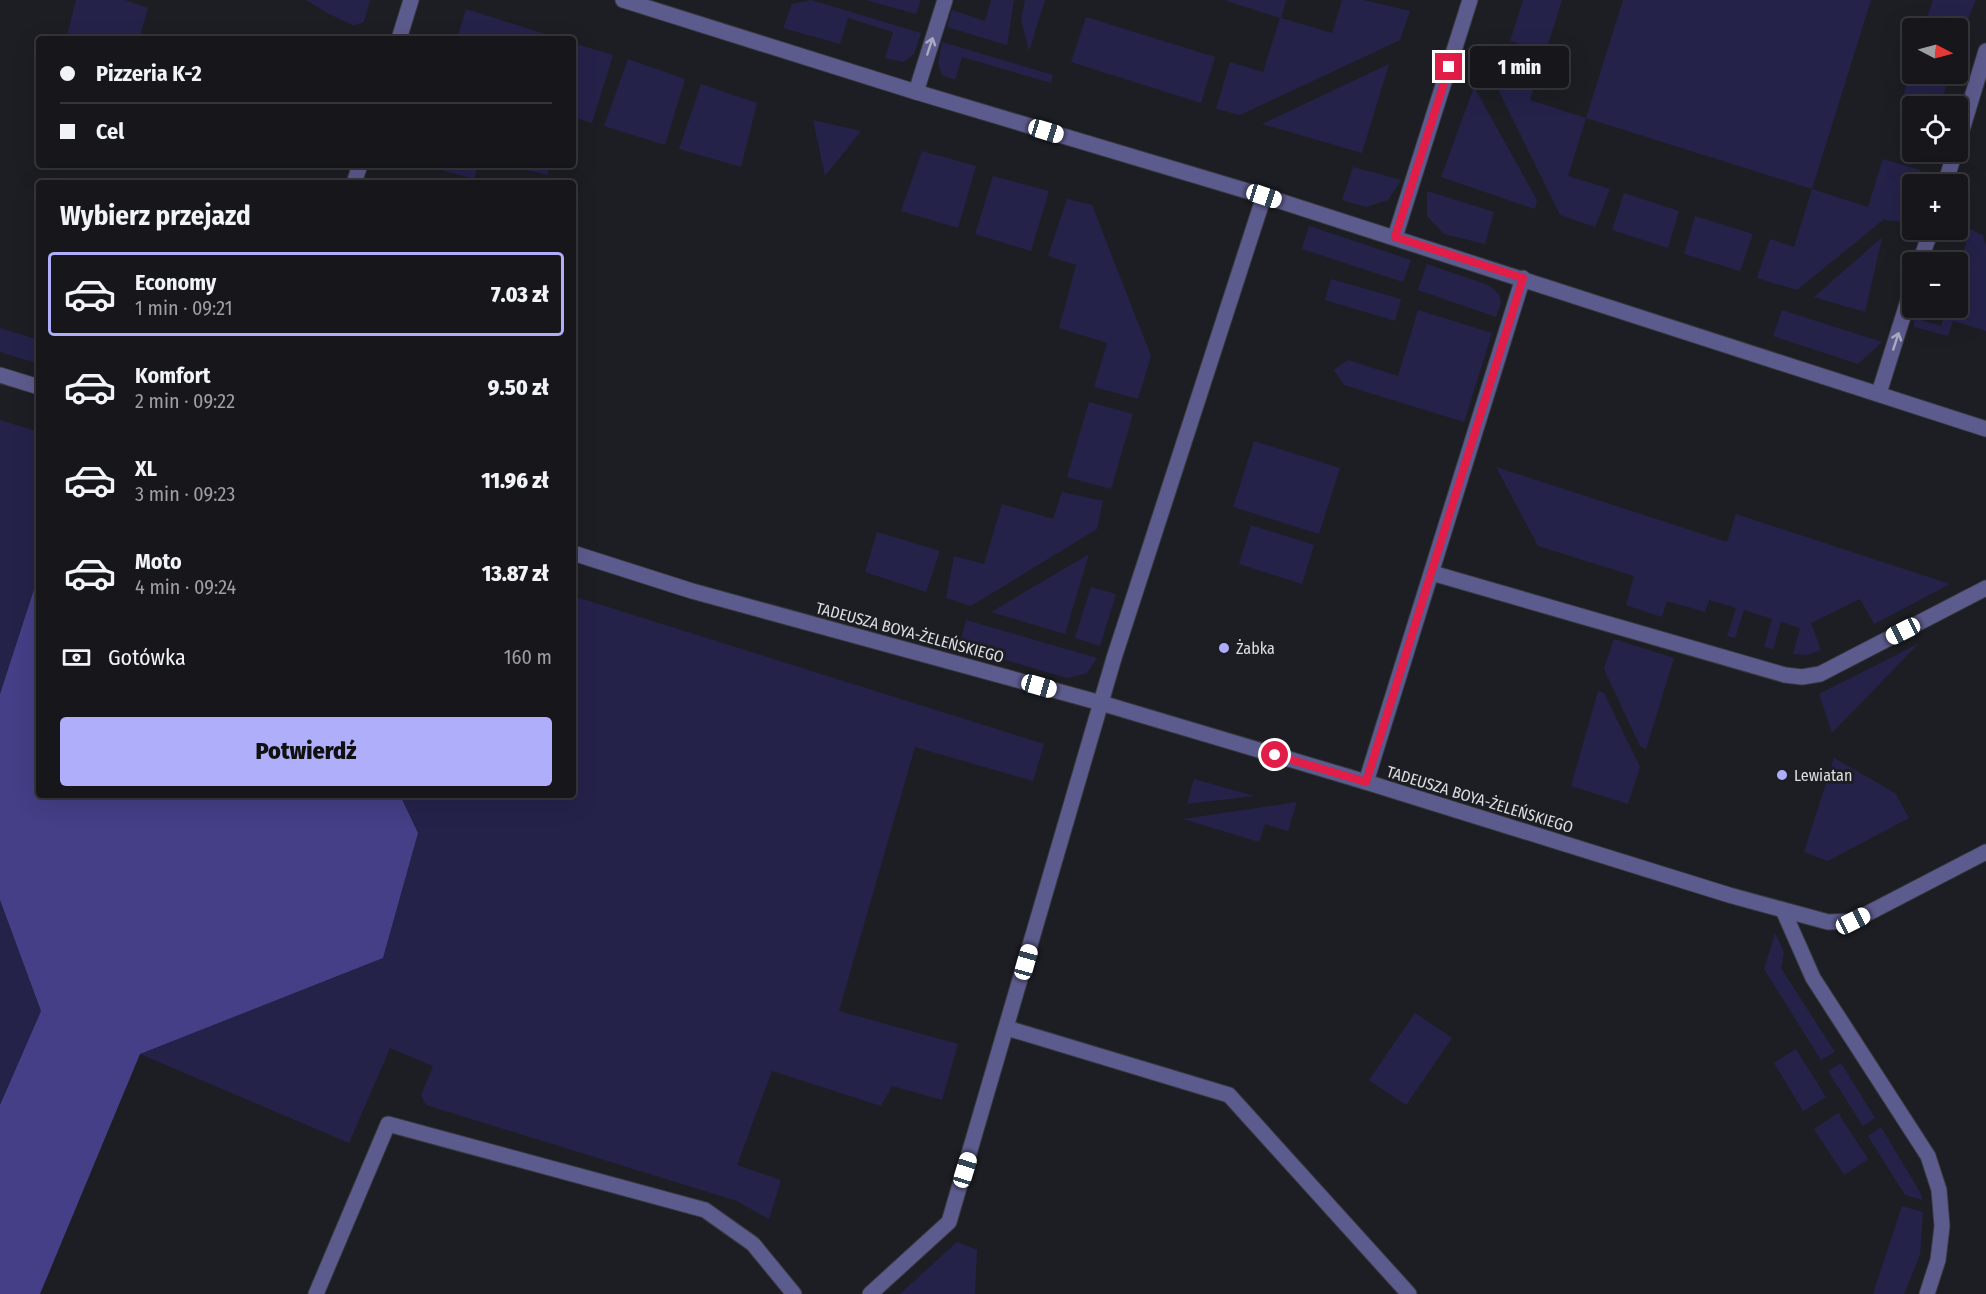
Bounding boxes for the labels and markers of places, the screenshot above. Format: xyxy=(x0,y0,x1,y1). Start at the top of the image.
place label: Żabka xyxy=(1236,639,1275,658)
marker: Żabka xyxy=(1217,641,1231,655)
place label: Lewiatan xyxy=(1794,766,1852,785)
marker: Lewiatan xyxy=(1775,768,1789,782)

